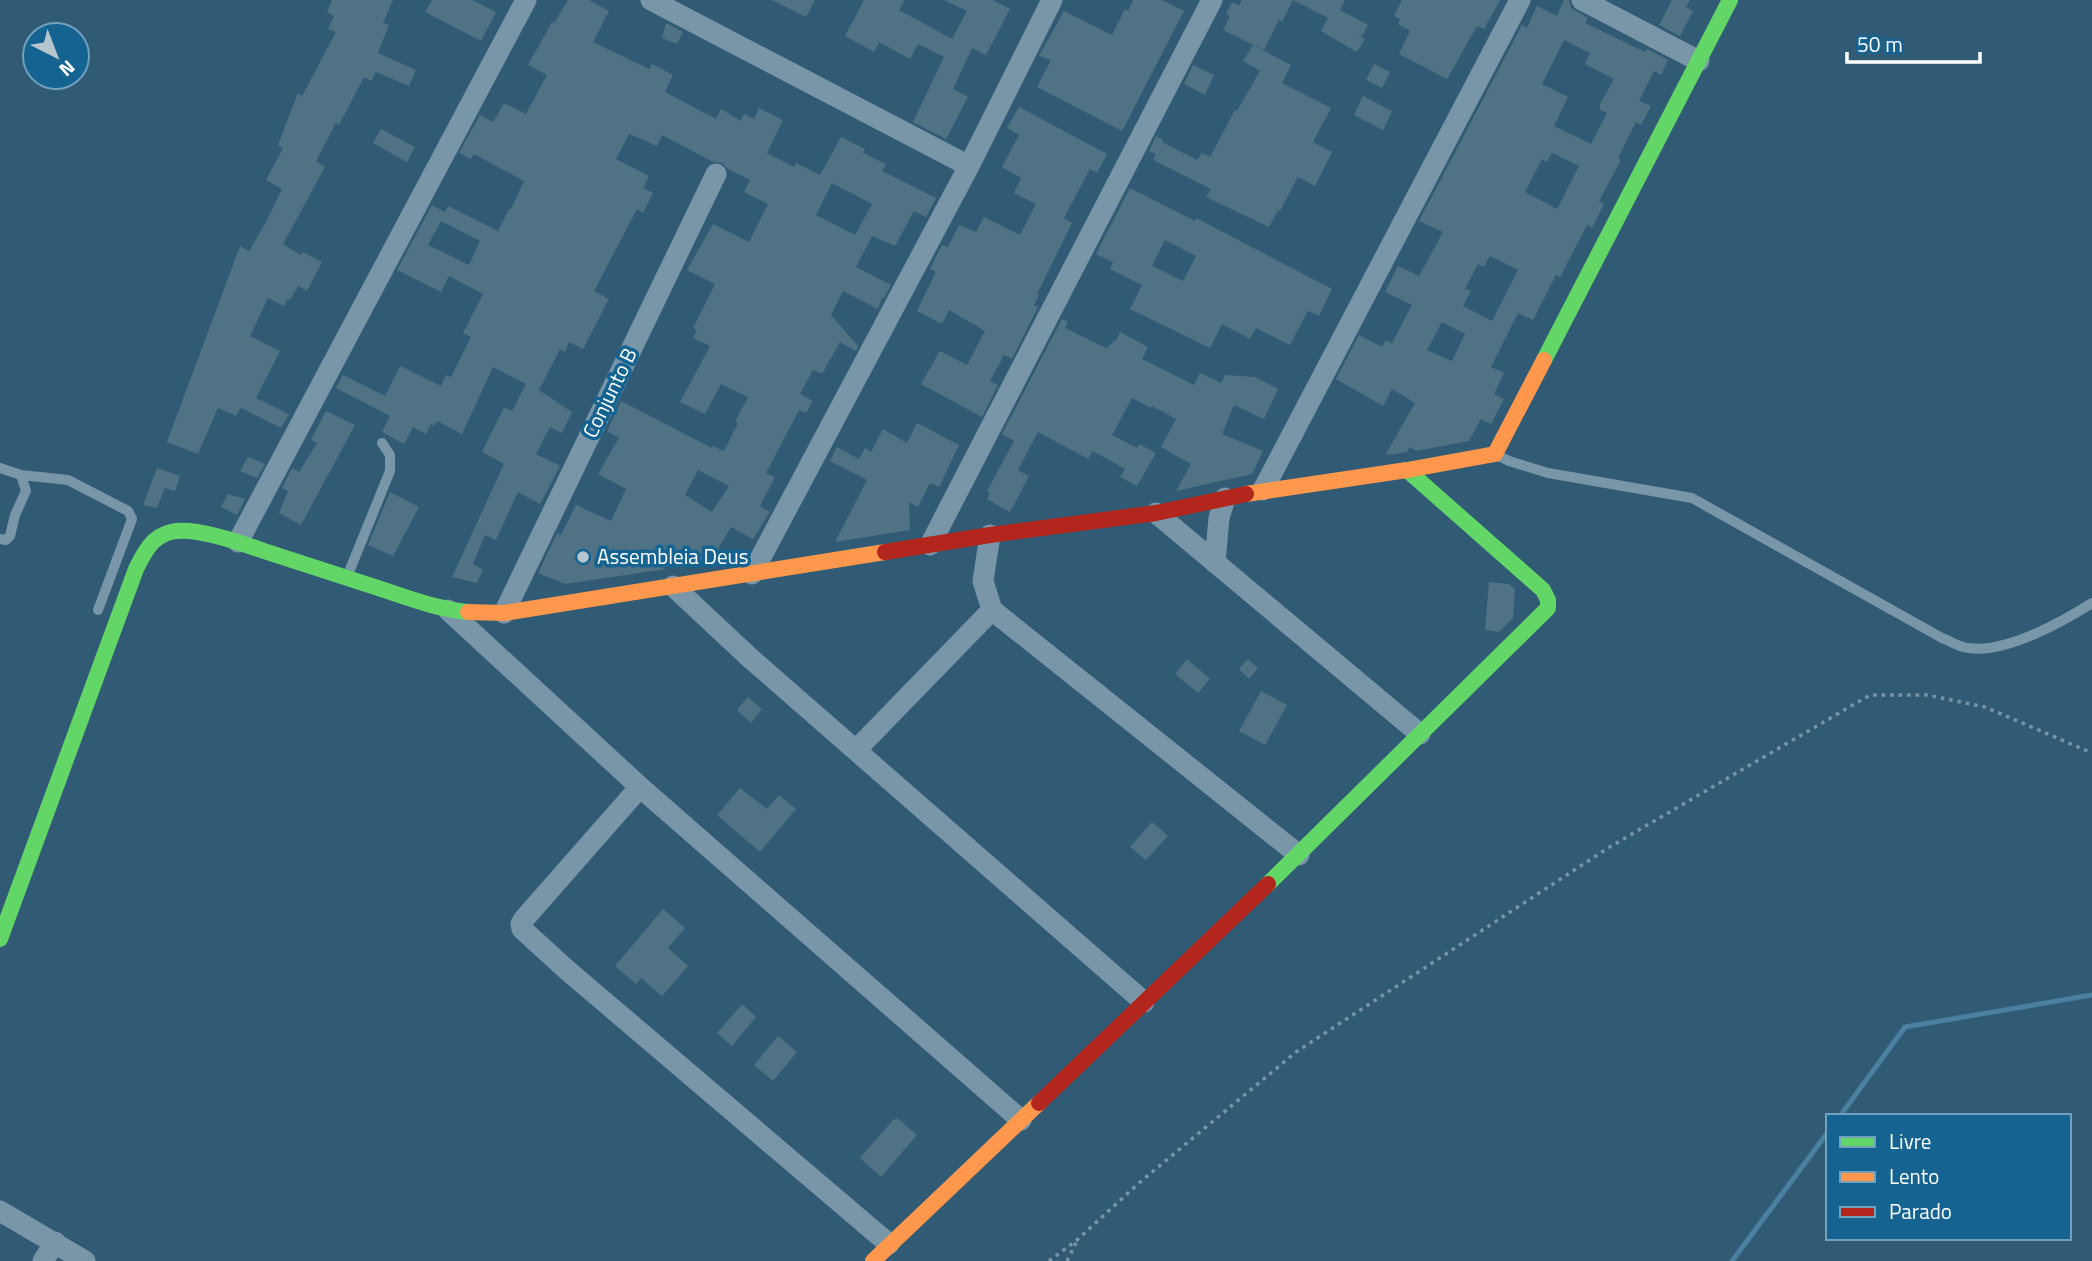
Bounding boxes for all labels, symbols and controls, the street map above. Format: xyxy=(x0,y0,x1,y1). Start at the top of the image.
north arrow xyxy=(21,21,91,91)
scale bar xyxy=(1847,21,1980,65)
text: 50 m xyxy=(1857,28,1903,60)
text: N xyxy=(53,54,82,84)
street label: Conjunto B xyxy=(574,342,645,443)
place label: Assembleia Deus xyxy=(597,540,749,572)
marker: Assembleia Deus xyxy=(575,549,591,565)
legend xyxy=(1826,1114,2071,1240)
text: Livre xyxy=(1889,1125,1931,1157)
text: Lento xyxy=(1889,1160,1939,1192)
text: Parado xyxy=(1889,1195,1952,1227)

